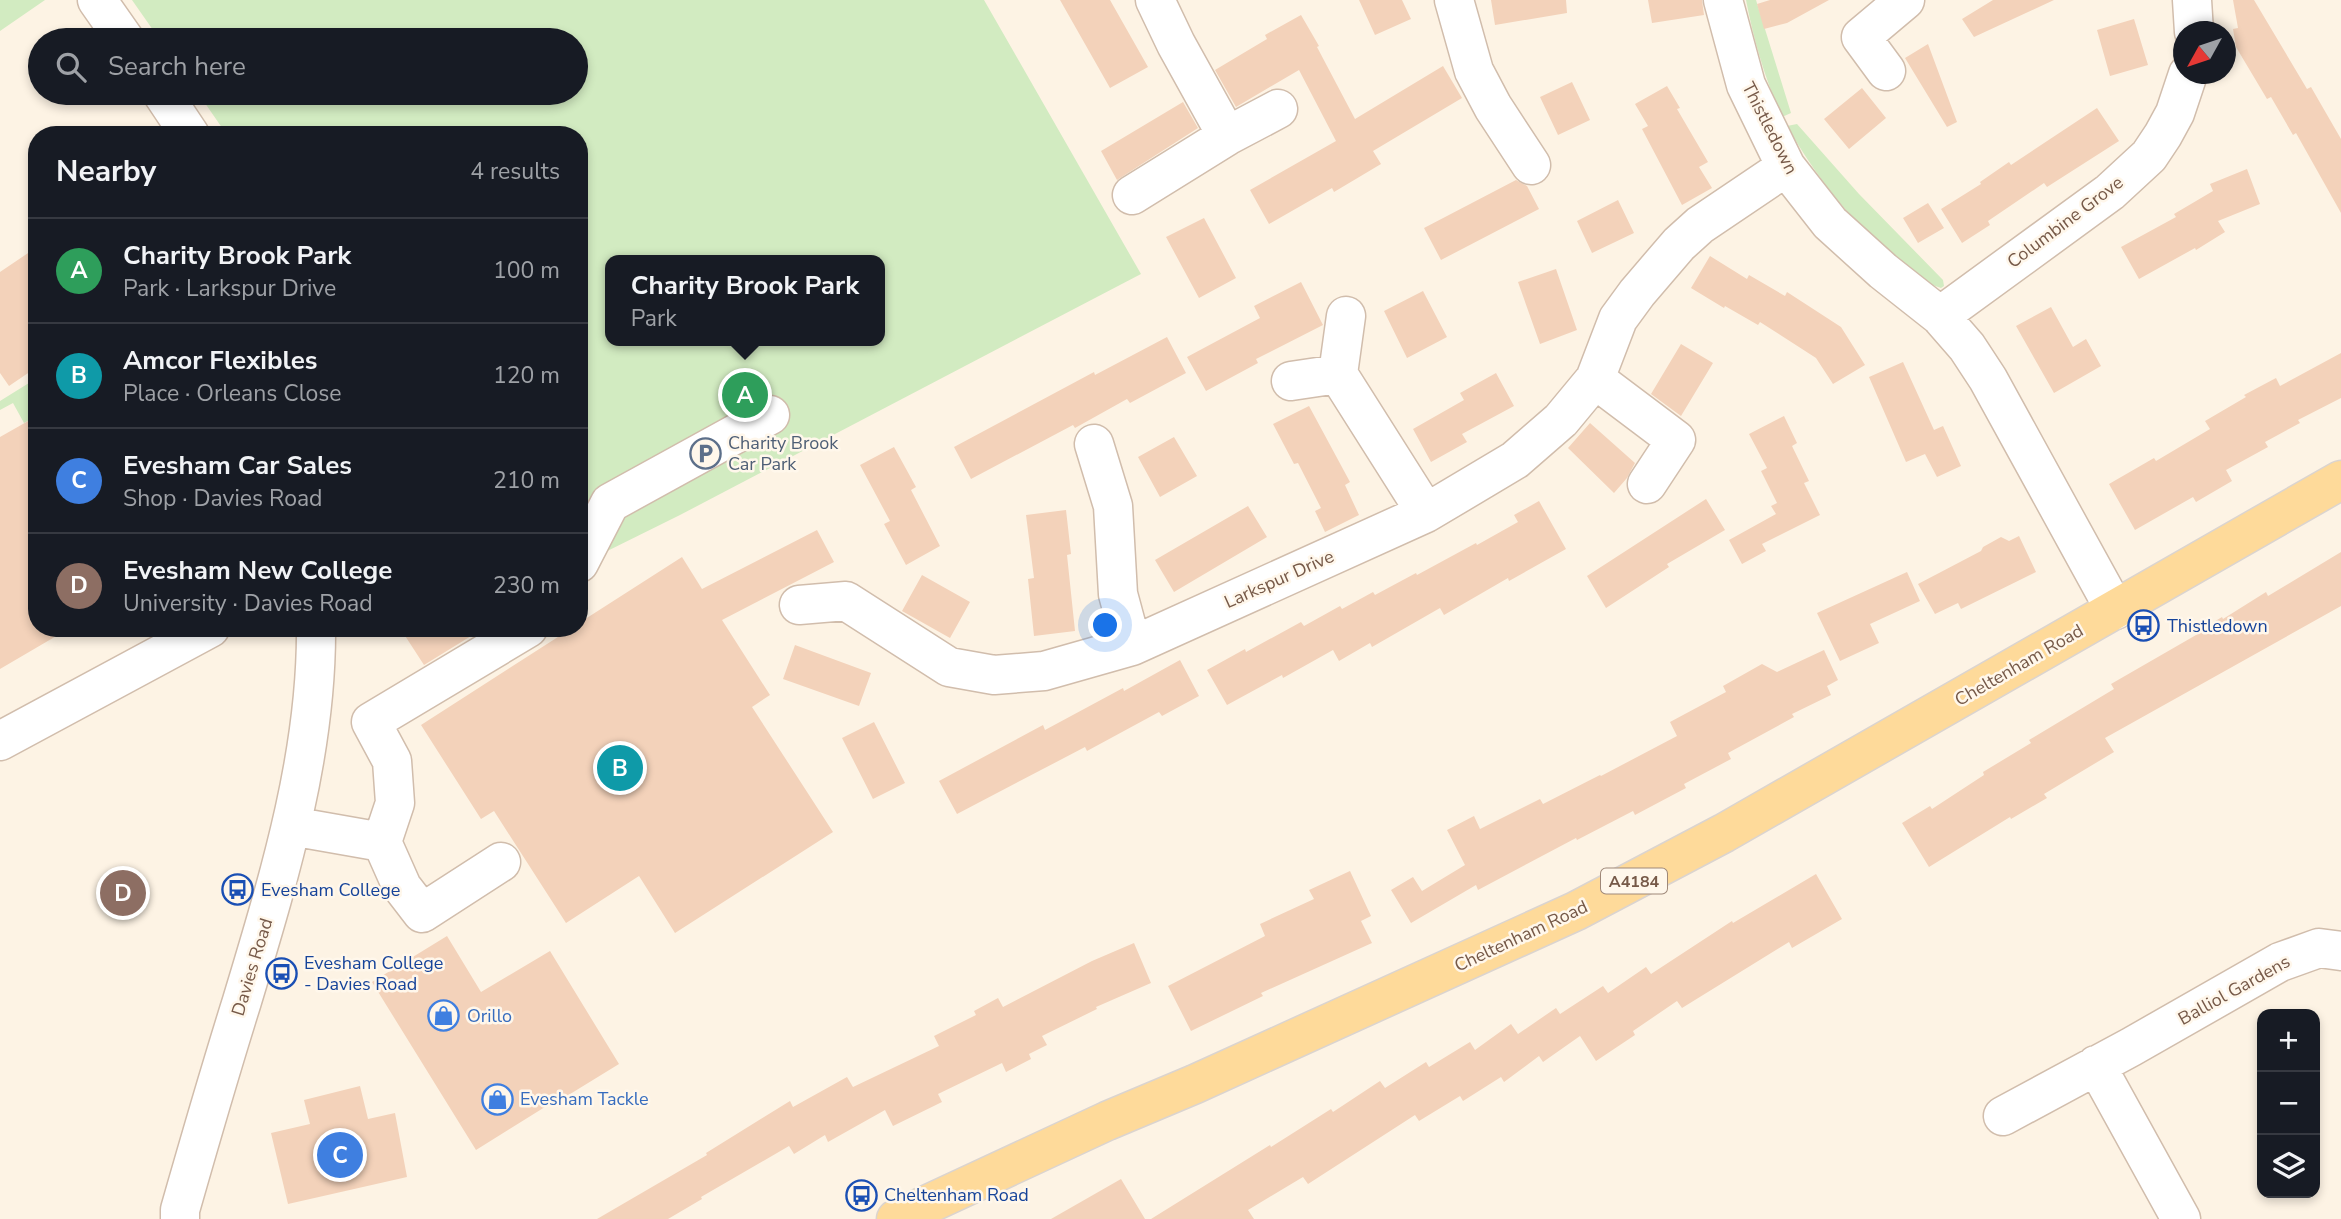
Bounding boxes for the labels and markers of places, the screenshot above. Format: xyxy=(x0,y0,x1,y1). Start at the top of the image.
pin: A xyxy=(722,369,768,421)
place label: Charity Brook Car Park xyxy=(728,431,839,476)
parking icon: Charity Brook Car Park xyxy=(688,436,722,470)
bus stop icon: Thistledown xyxy=(2127,609,2161,643)
place label: Thistledown xyxy=(2167,614,2268,638)
pin: B xyxy=(597,742,643,794)
pin: D xyxy=(100,867,146,919)
bus stop icon: Evesham College xyxy=(221,873,255,907)
place label: Evesham College xyxy=(261,878,400,902)
place label: Evesham College - Davies Road xyxy=(304,951,443,996)
bus stop icon: Evesham College - Davies Road xyxy=(264,956,298,990)
shop icon: Orillo xyxy=(427,999,461,1033)
place label: Orillo xyxy=(467,1004,512,1028)
shop icon: Evesham Tackle xyxy=(480,1082,514,1116)
place label: Evesham Tackle xyxy=(520,1087,649,1111)
pin: C xyxy=(317,1129,363,1181)
bus stop icon: Cheltenham Road xyxy=(844,1178,878,1212)
place label: Cheltenham Road xyxy=(884,1183,1029,1207)

